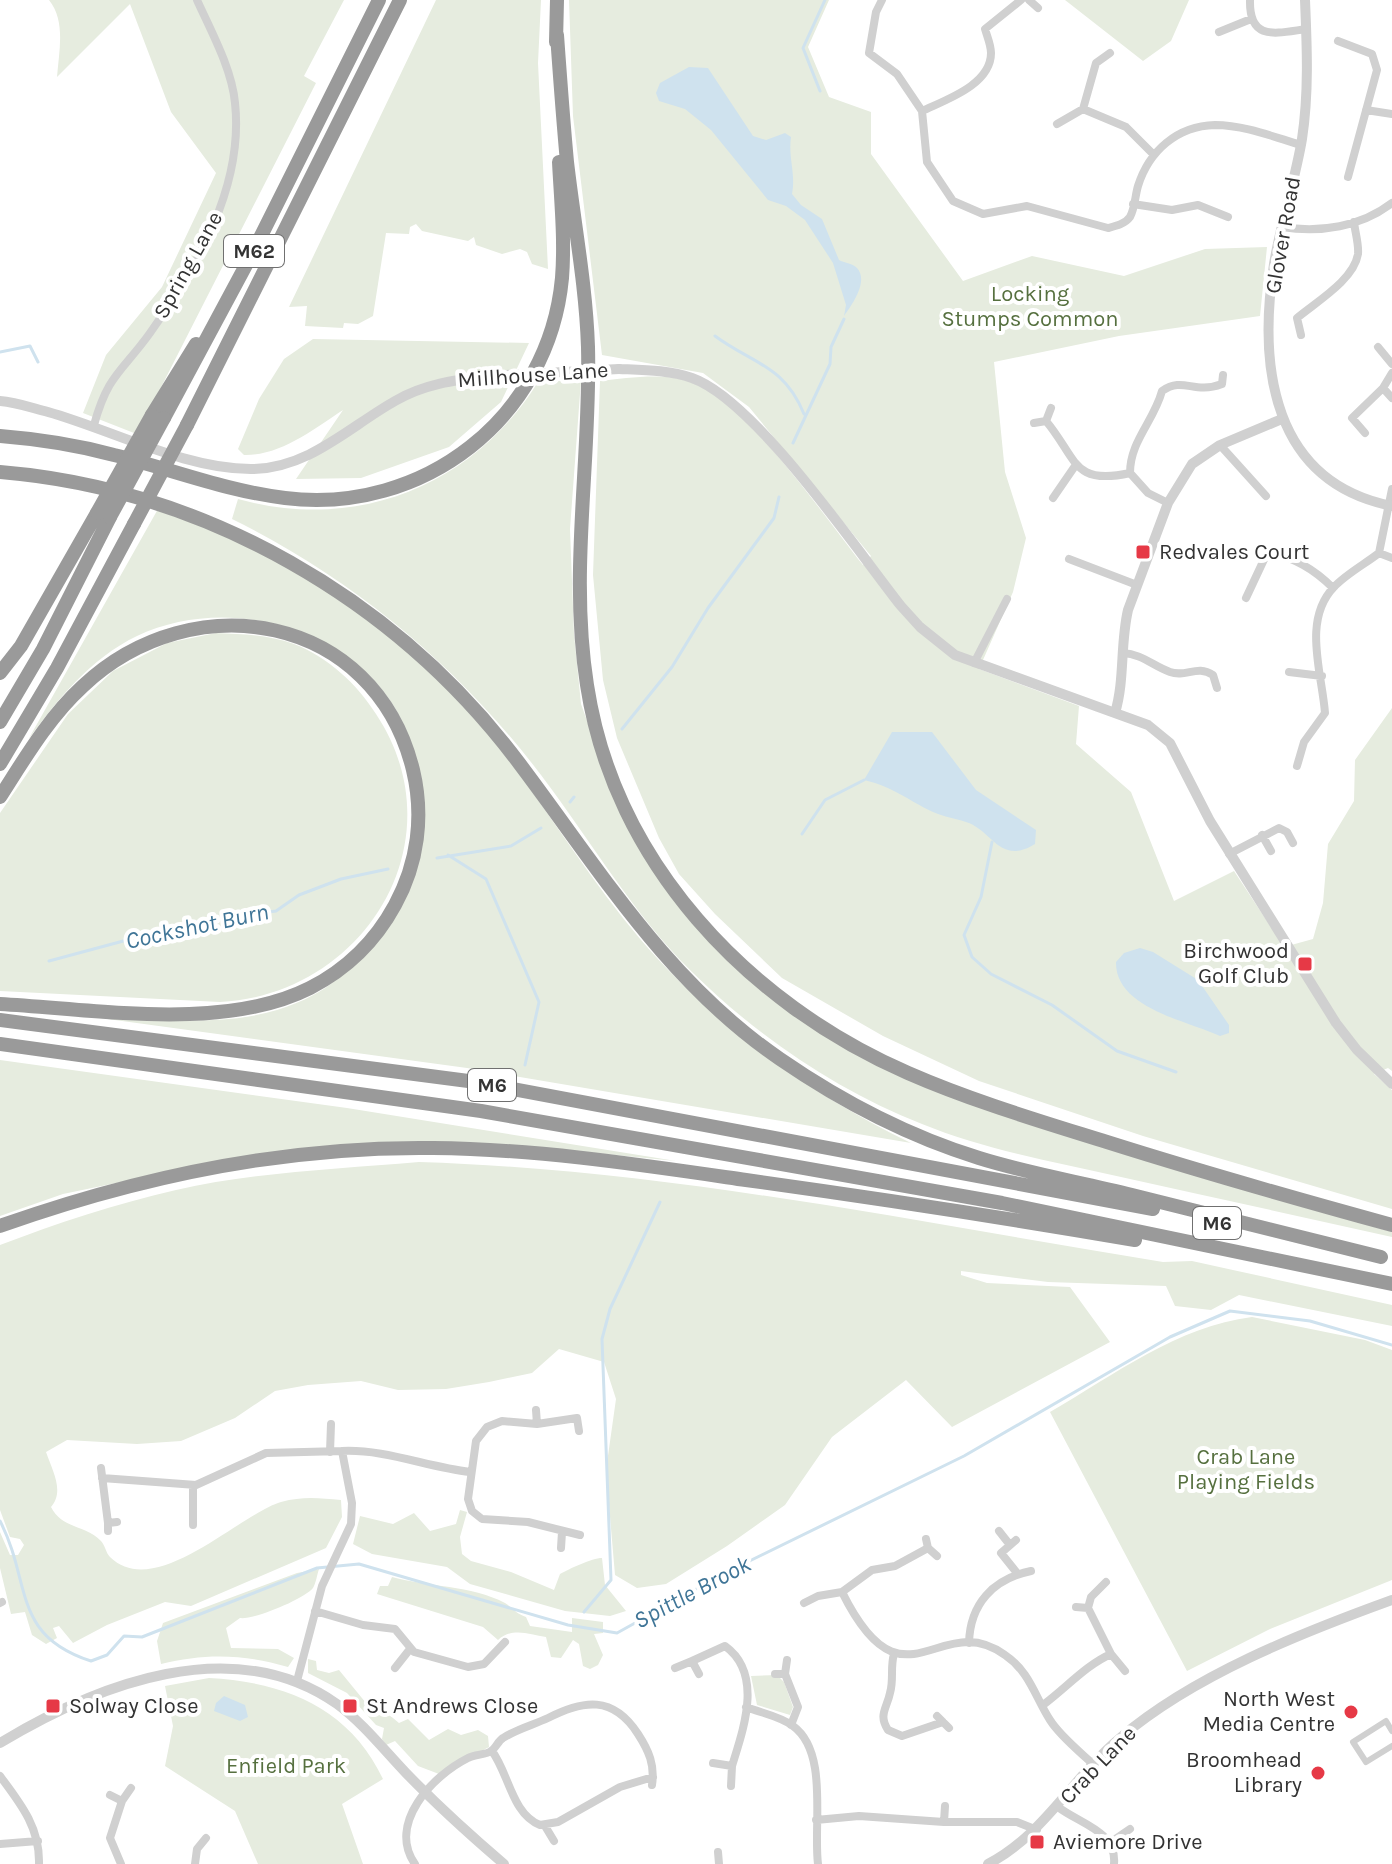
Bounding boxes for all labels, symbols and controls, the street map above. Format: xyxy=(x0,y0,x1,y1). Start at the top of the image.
street label: Glover Road xyxy=(1260,174,1306,296)
street label: Spring Lane xyxy=(148,207,228,323)
road number: M62 xyxy=(224,235,284,267)
park label: Locking Stumps Common xyxy=(941,281,1119,332)
street label: Millhouse Lane xyxy=(457,357,609,393)
place label: Redvales Court xyxy=(1159,539,1309,565)
marker: Redvales Court xyxy=(1134,543,1152,561)
water label: Cockshot Burn xyxy=(123,897,271,955)
place label: Birchwood Golf Club xyxy=(1183,938,1289,989)
marker: Birchwood Golf Club xyxy=(1296,955,1314,973)
road number: M6 xyxy=(468,1069,516,1101)
road number: M6 xyxy=(1193,1207,1241,1239)
park label: Crab Lane Playing Fields xyxy=(1177,1444,1315,1495)
water label: Spittle Brook xyxy=(629,1549,756,1634)
place label: North West Media Centre xyxy=(1203,1686,1335,1737)
place label: Solway Close xyxy=(69,1693,199,1719)
place label: St Andrews Close xyxy=(366,1693,538,1719)
marker: Solway Close xyxy=(44,1697,62,1715)
marker: St Andrews Close xyxy=(341,1697,359,1715)
marker: North West Media Centre xyxy=(1342,1703,1360,1721)
street label: Crab Lane xyxy=(1054,1720,1142,1810)
place label: Broomhead Library xyxy=(1186,1747,1302,1798)
park label: Enfield Park xyxy=(226,1753,346,1779)
marker: Broomhead Library xyxy=(1309,1764,1327,1782)
place label: Aviemore Drive xyxy=(1053,1829,1203,1855)
marker: Aviemore Drive xyxy=(1028,1833,1046,1851)

